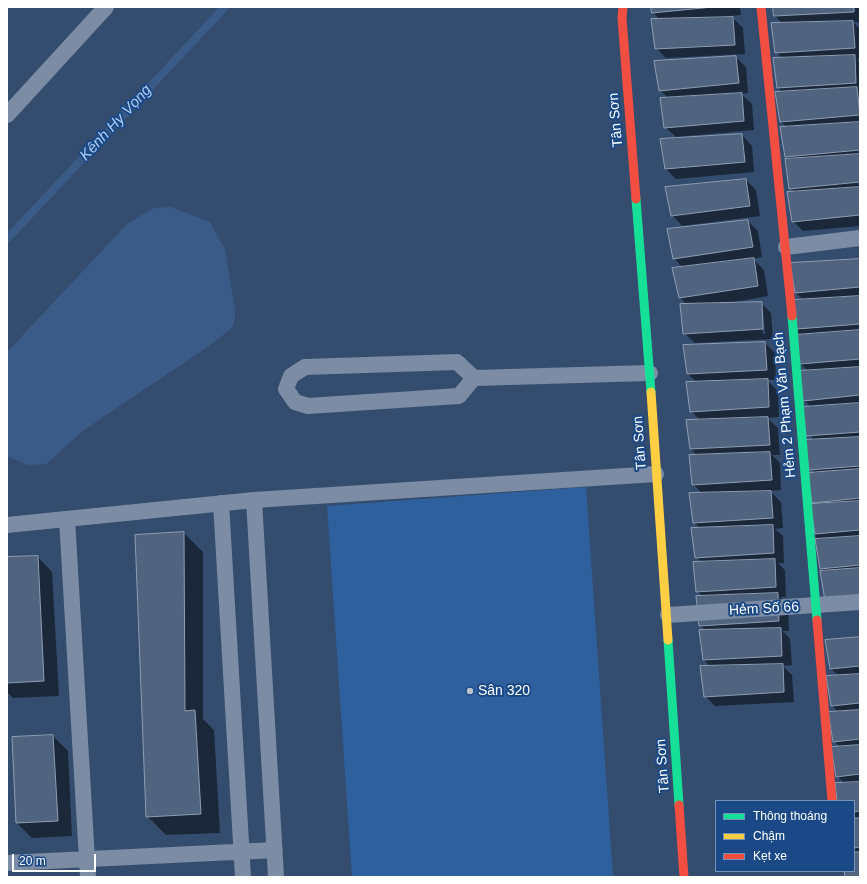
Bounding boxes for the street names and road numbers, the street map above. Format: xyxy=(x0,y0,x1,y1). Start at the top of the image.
street label: Tân Sơn xyxy=(605,92,627,148)
street label: Hẻm 2 Phạm Văn Bạch xyxy=(770,331,800,479)
street label: Tân Sơn xyxy=(630,415,650,471)
street label: Hẻm Số 66 xyxy=(729,599,799,619)
street label: Tân Sơn xyxy=(653,738,673,794)

